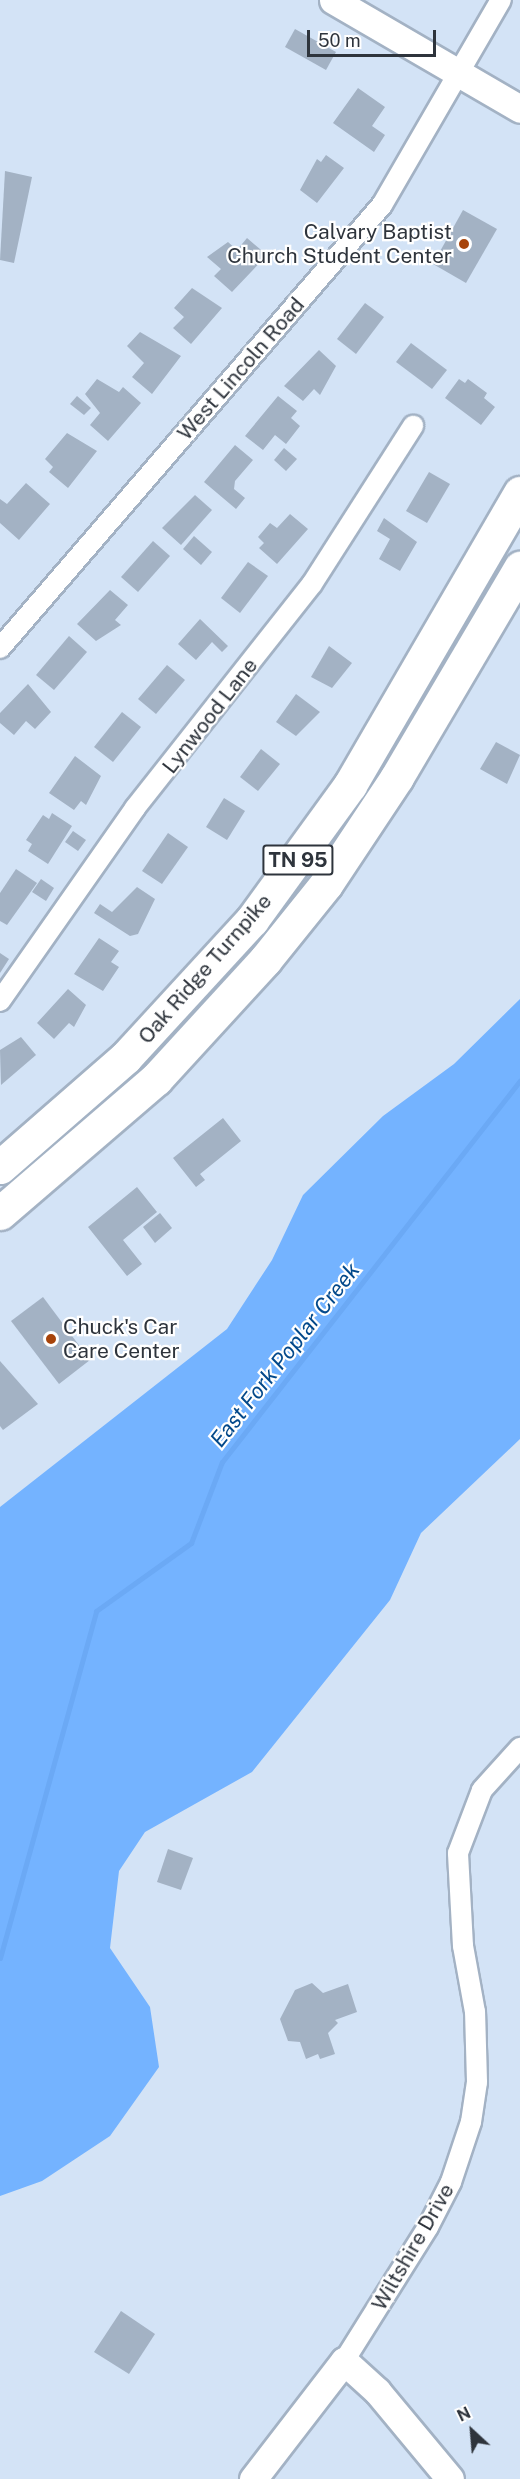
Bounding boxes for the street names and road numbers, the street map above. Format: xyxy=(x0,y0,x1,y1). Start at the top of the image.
street label: West Lincoln Road xyxy=(172,293,310,445)
street label: Lynwood Lane xyxy=(157,653,263,779)
road number: TN 95 xyxy=(262,843,334,877)
street label: Oak Ridge Turnpike xyxy=(133,889,277,1049)
street label: Wiltshire Drive xyxy=(366,2179,460,2315)

